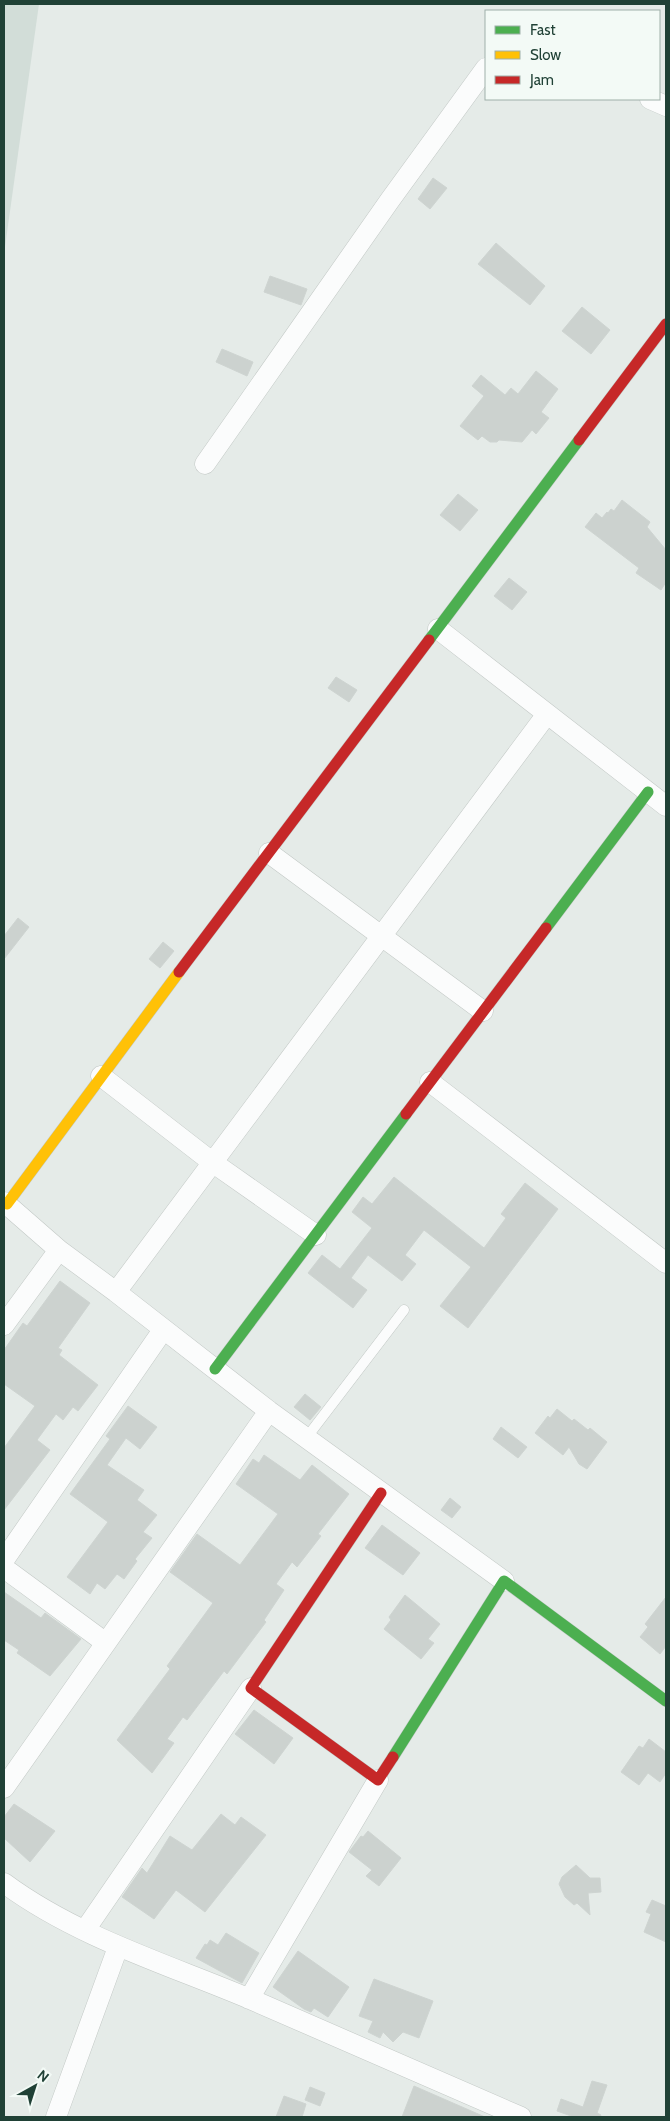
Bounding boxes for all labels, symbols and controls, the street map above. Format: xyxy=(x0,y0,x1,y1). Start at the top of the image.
legend xyxy=(485,10,660,100)
text: Fast xyxy=(530,21,555,39)
text: Slow xyxy=(530,46,561,64)
text: Jam xyxy=(529,71,554,89)
north arrow xyxy=(10,2061,60,2111)
text: N xyxy=(34,2066,53,2086)

